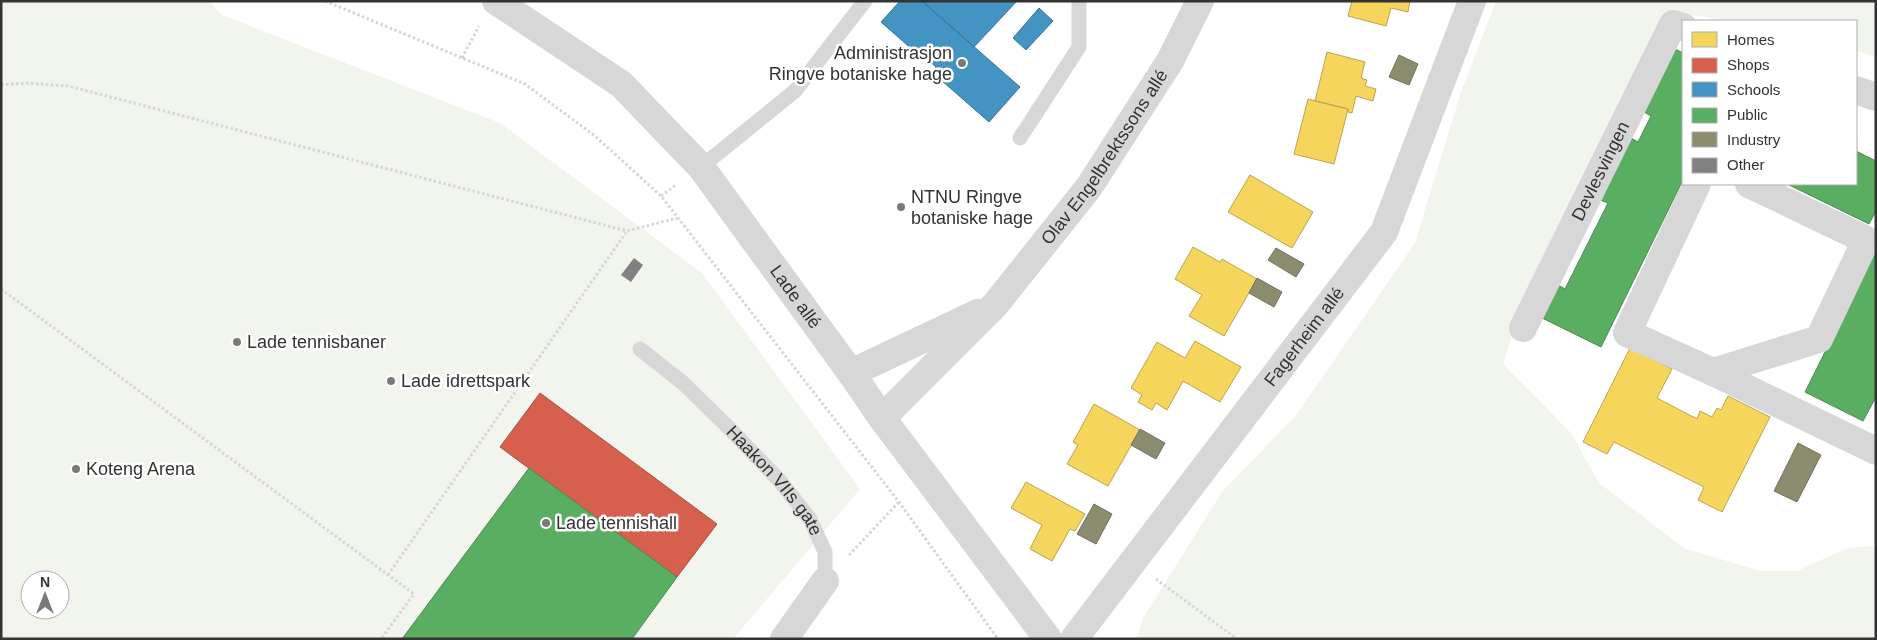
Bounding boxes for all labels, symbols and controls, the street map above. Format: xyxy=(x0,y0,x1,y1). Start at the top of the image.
legend xyxy=(1682,20,1857,185)
text: Homes xyxy=(1727,31,1775,48)
place label: Administrasjon Ringve botaniske hage xyxy=(769,43,952,84)
text: Shops xyxy=(1727,56,1770,73)
marker: Administrasjon Ringve botaniske hage xyxy=(956,57,968,69)
street label: Olav Engelbrektssons allé xyxy=(1037,66,1172,249)
text: Schools xyxy=(1727,81,1780,98)
text: Public xyxy=(1727,106,1768,123)
street label: Devlesvingen xyxy=(1568,118,1633,224)
text: Industry xyxy=(1727,131,1781,148)
text: Other xyxy=(1727,156,1765,173)
place label: NTNU Ringve botaniske hage xyxy=(911,187,1033,228)
marker: NTNU Ringve botaniske hage xyxy=(895,201,907,213)
street label: Lade allé xyxy=(766,261,825,332)
street label: Fagerheim allé xyxy=(1260,283,1348,390)
place label: Lade tennisbaner xyxy=(247,332,386,352)
marker: Lade tennisbaner xyxy=(231,336,243,348)
place label: Lade idrettspark xyxy=(401,371,531,391)
marker: Lade idrettspark xyxy=(385,375,397,387)
street label: Haakon VIIs gate xyxy=(722,422,826,539)
place label: Koteng Arena xyxy=(86,459,196,479)
marker: Koteng Arena xyxy=(70,463,82,475)
place label: Lade tennishall xyxy=(556,513,677,533)
marker: Lade tennishall xyxy=(540,517,552,529)
north arrow xyxy=(20,570,70,620)
text: N xyxy=(40,574,50,590)

